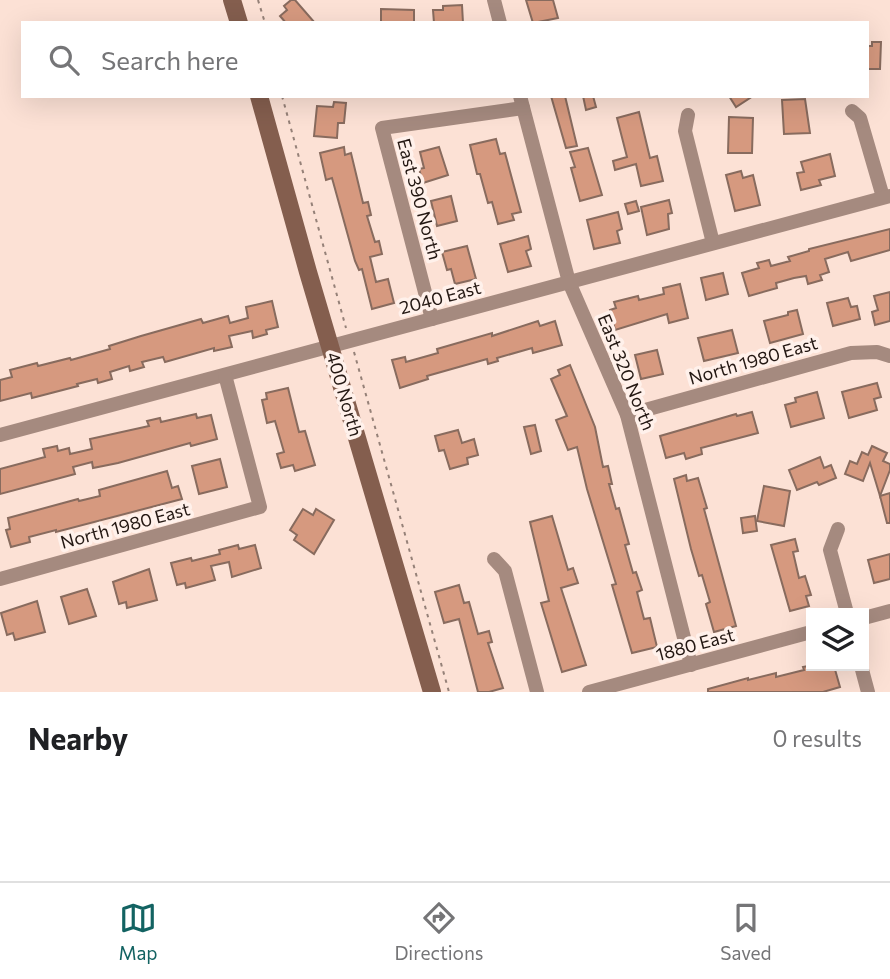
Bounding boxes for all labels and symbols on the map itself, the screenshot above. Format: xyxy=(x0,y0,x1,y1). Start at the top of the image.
street label: East 390 North xyxy=(393,136,447,262)
street label: 2040 East xyxy=(397,276,483,318)
street label: East 320 North xyxy=(594,311,660,433)
street label: North 1980 East xyxy=(686,331,820,389)
street label: 400 North xyxy=(322,349,368,439)
street label: North 1980 East xyxy=(58,497,192,553)
street label: 1880 East xyxy=(653,623,737,665)

